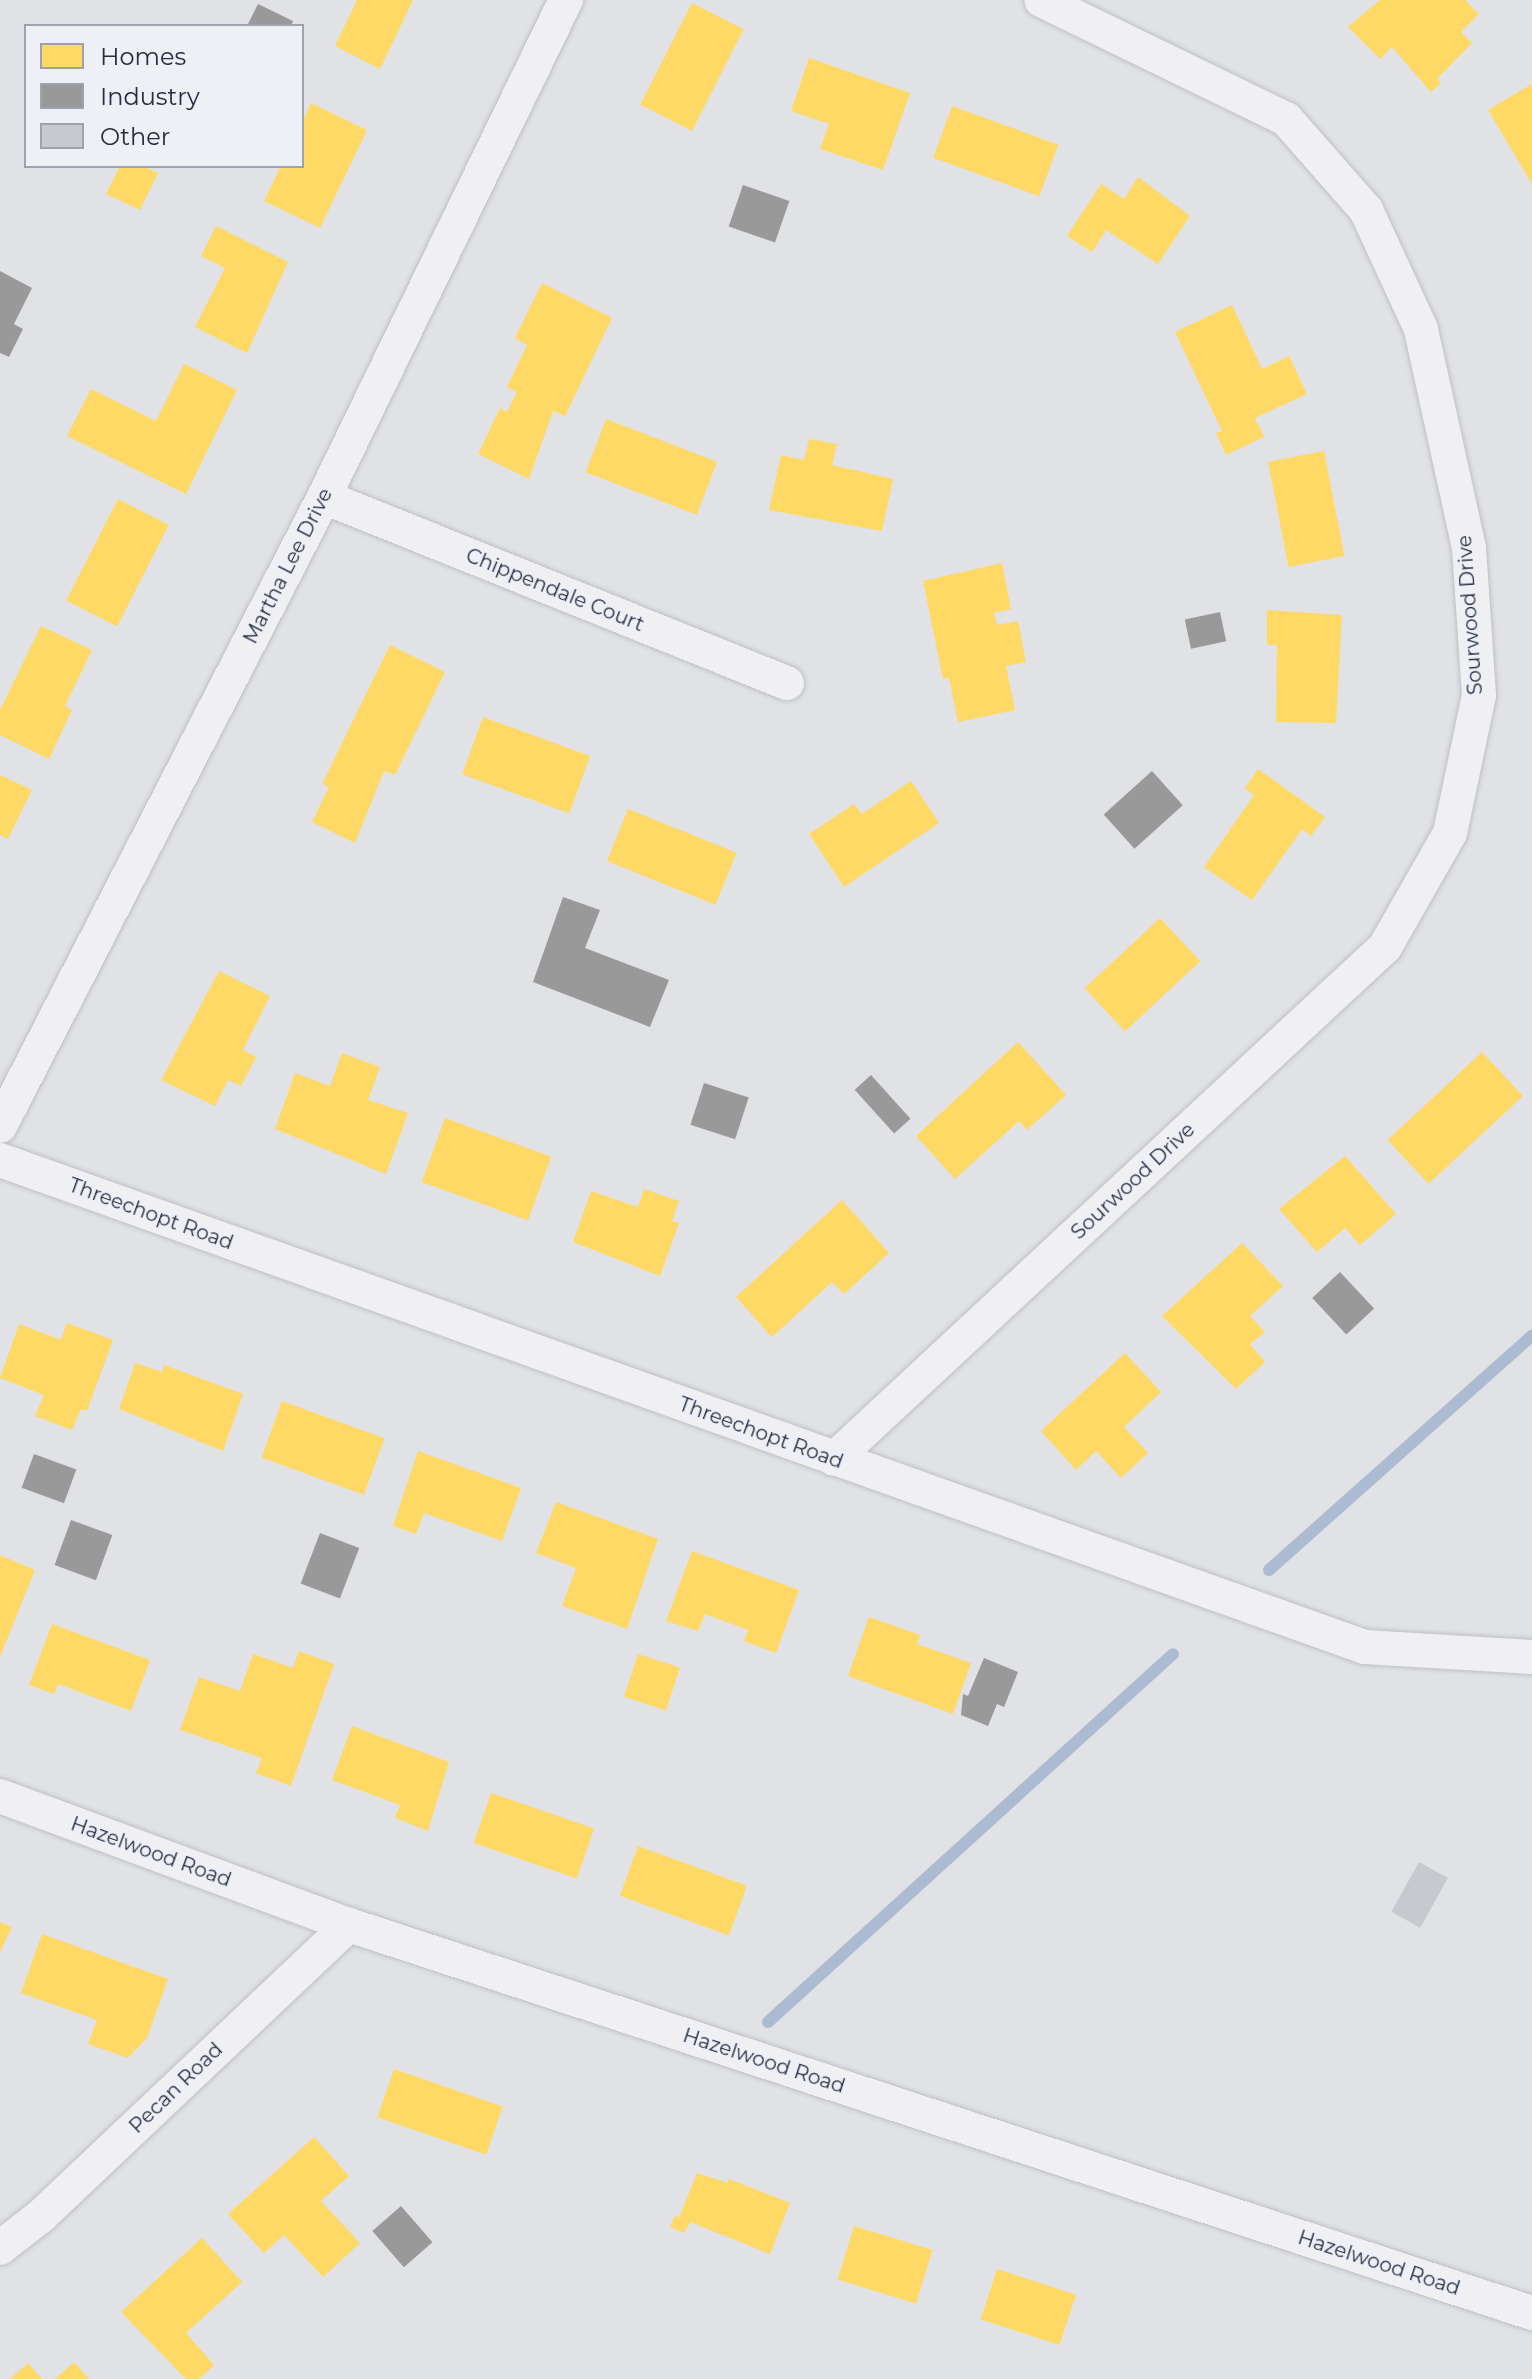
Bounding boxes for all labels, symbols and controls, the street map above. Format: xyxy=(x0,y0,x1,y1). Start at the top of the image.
legend xyxy=(24,24,304,168)
text: Homes xyxy=(100,42,186,71)
text: Industry xyxy=(100,82,200,111)
text: Other xyxy=(100,122,170,151)
street label: Martha Lee Drive xyxy=(238,484,338,648)
street label: Sourwood Drive xyxy=(1452,534,1488,696)
street label: Chippendale Court xyxy=(462,543,648,637)
street label: Sourwood Drive xyxy=(1066,1118,1200,1244)
street label: Threechopt Road xyxy=(65,1173,237,1255)
street label: Threechopt Road xyxy=(675,1392,847,1474)
street label: Hazelwood Road xyxy=(67,1812,235,1892)
street label: Hazelwood Road xyxy=(680,2023,848,2099)
street label: Pecan Road xyxy=(124,2038,228,2138)
street label: Hazelwood Road xyxy=(1295,2225,1463,2301)

